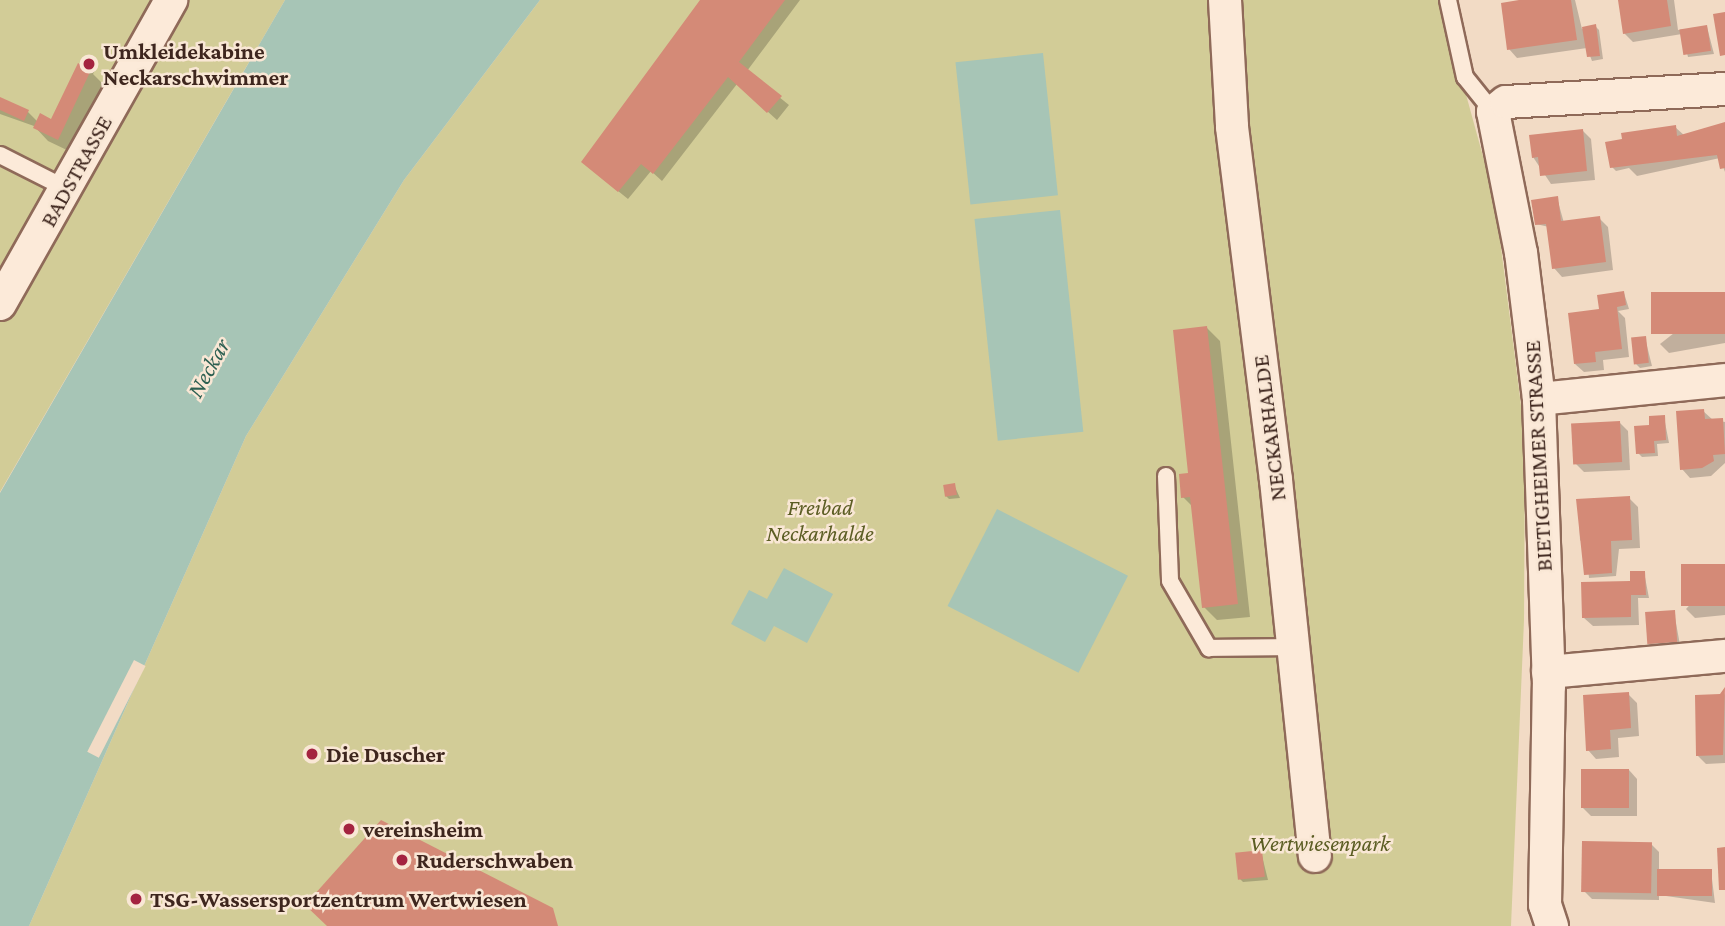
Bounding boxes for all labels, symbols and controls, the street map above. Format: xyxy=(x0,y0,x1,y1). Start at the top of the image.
place label: Umkleidekabine Neckarschwimmer xyxy=(103,37,288,91)
marker: Umkleidekabine Neckarschwimmer xyxy=(81,56,97,72)
street label: BADSTRASSE xyxy=(34,110,118,232)
water label: Neckar xyxy=(180,333,236,403)
street label: BIETIGHEIMER STRASSE xyxy=(1518,340,1558,572)
street label: NECKARHALDE xyxy=(1246,353,1292,503)
park label: Freibad Neckarhalde xyxy=(766,493,874,547)
place label: Die Duscher xyxy=(326,740,445,768)
marker: Die Duscher xyxy=(304,746,320,762)
place label: vereinsheim xyxy=(363,815,483,843)
marker: vereinsheim xyxy=(341,821,357,837)
park label: Wertwiesenpark xyxy=(1250,829,1390,857)
place label: Ruderschwaben xyxy=(416,846,573,874)
marker: Ruderschwaben xyxy=(394,852,410,868)
place label: TSG-Wassersportzentrum Wertwiesen xyxy=(150,885,527,913)
marker: TSG-Wassersportzentrum Wertwiesen xyxy=(128,891,144,907)

